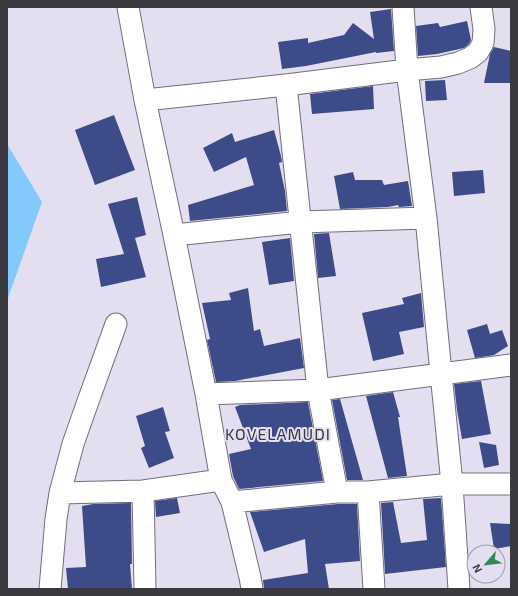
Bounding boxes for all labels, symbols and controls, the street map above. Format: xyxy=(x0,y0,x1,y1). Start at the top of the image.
district label: KOVELAMUDI xyxy=(225,424,331,443)
north arrow xyxy=(466,544,506,584)
text: N xyxy=(469,562,484,575)

